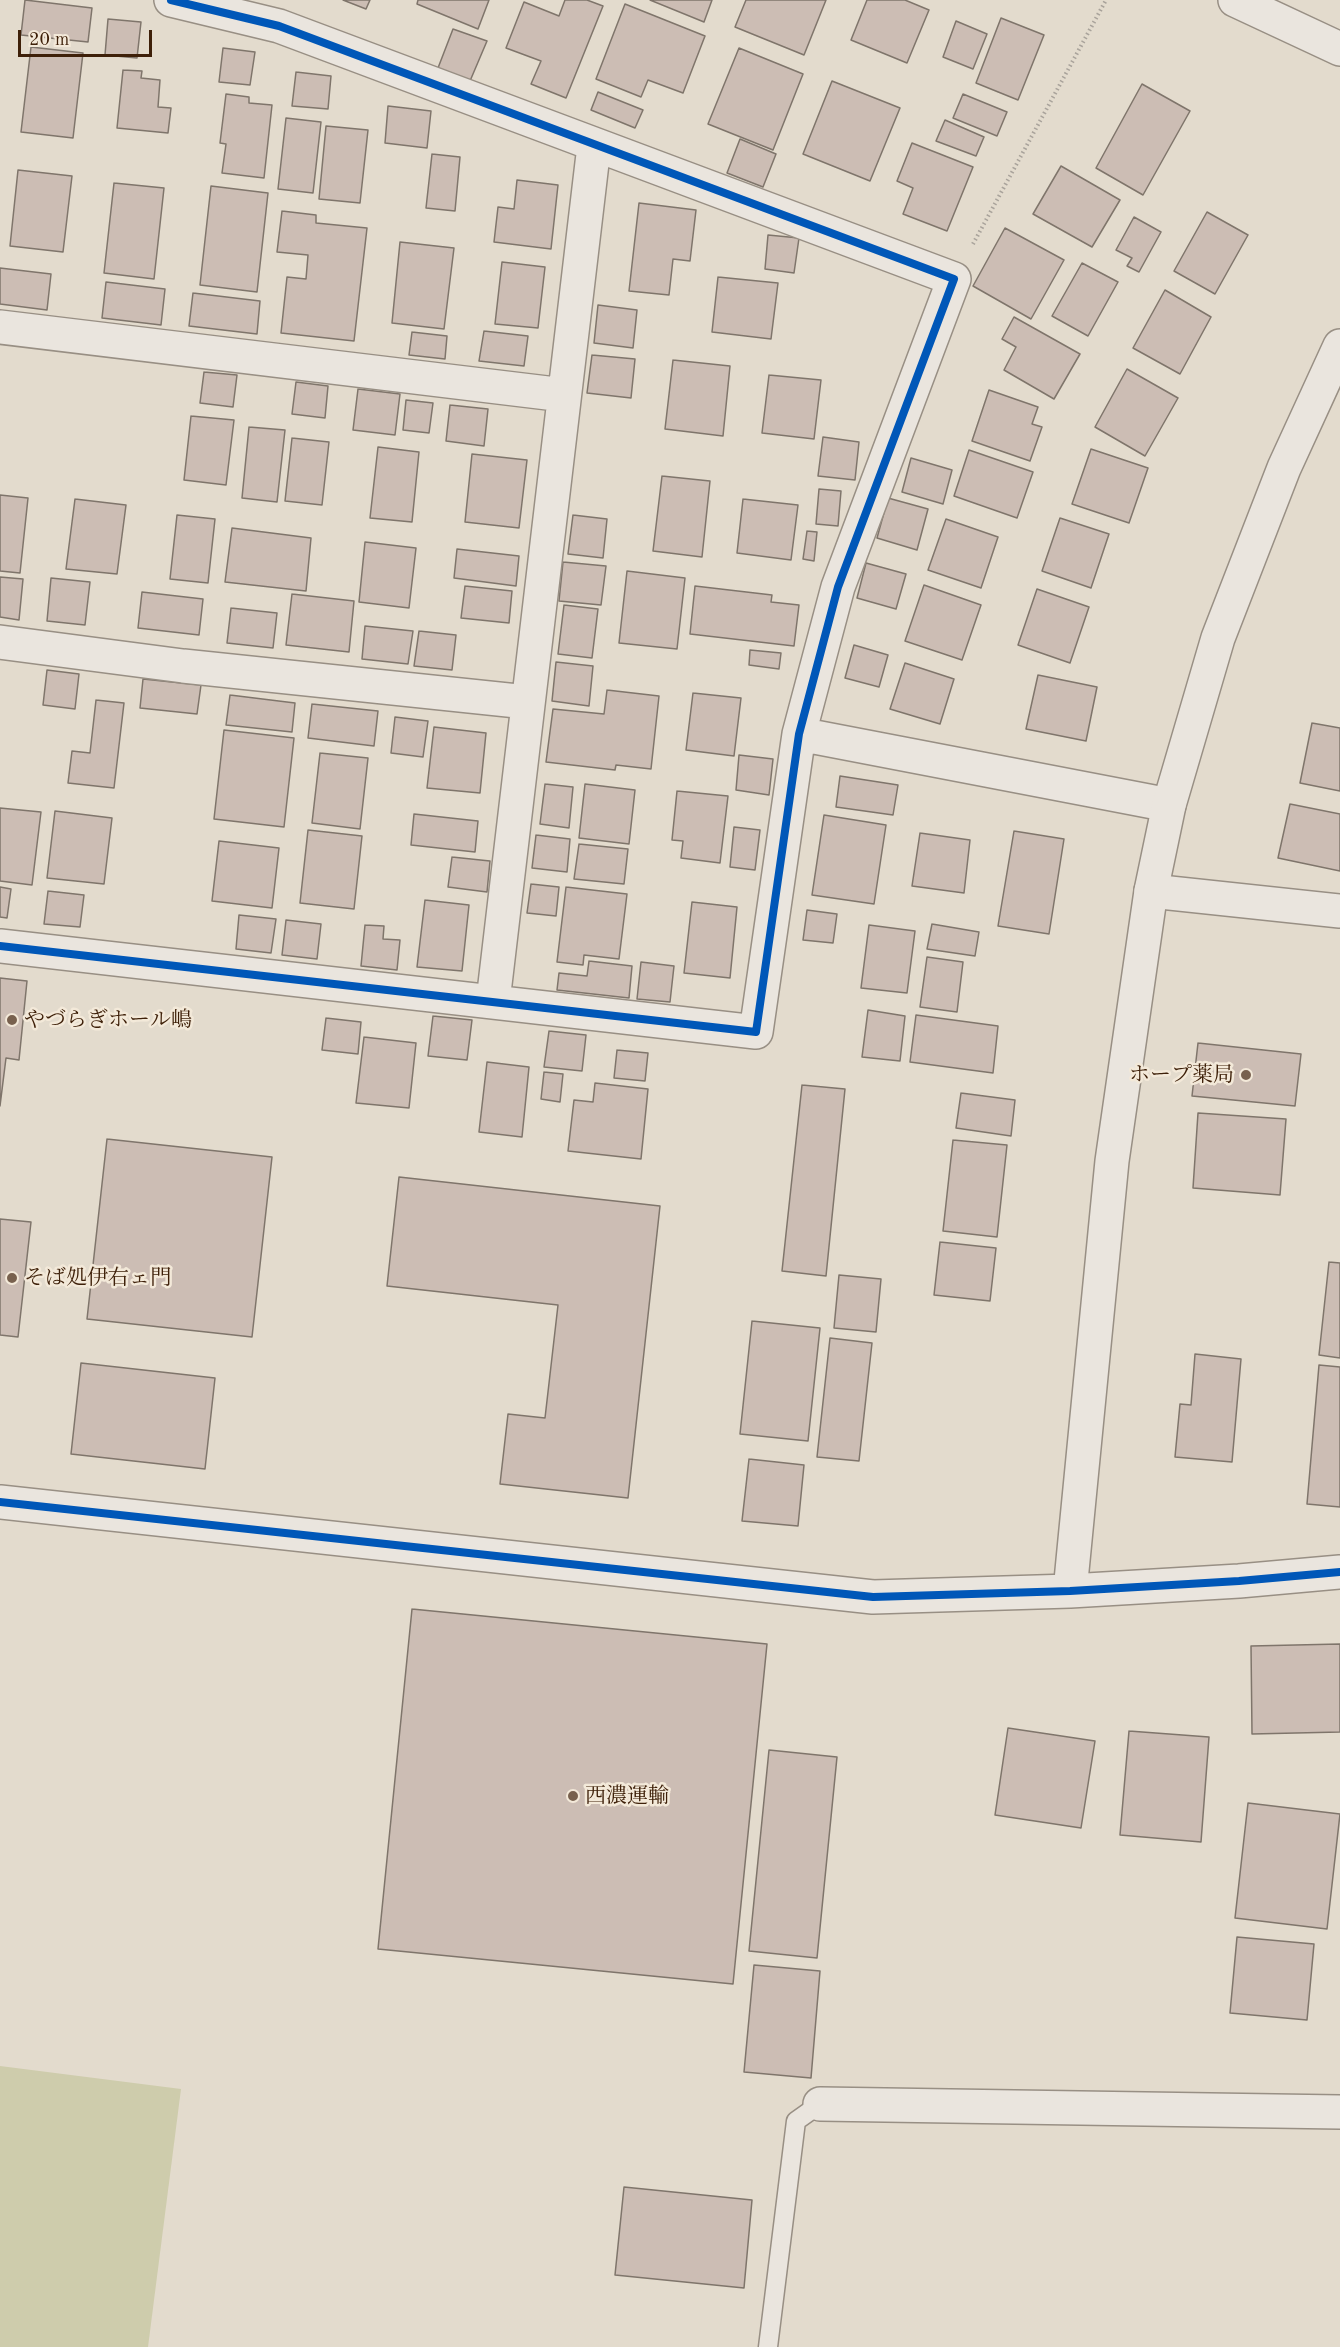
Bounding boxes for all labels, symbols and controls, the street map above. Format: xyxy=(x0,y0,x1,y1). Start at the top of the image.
scale bar xyxy=(21,18,154,56)
text: 20 m xyxy=(29,31,69,49)
place label: やづらぎホール嶋 xyxy=(24,1007,192,1033)
marker: やづらぎホール嶋 xyxy=(5,1013,19,1027)
place label: ホープ薬局 xyxy=(1129,1062,1234,1088)
marker: ホープ薬局 xyxy=(1239,1068,1253,1082)
place label: そば処伊右ェ門 xyxy=(24,1265,171,1291)
marker: そば処伊右ェ門 xyxy=(5,1271,19,1285)
place label: 西濃運輸 xyxy=(585,1783,669,1809)
marker: 西濃運輸 xyxy=(566,1789,580,1803)

